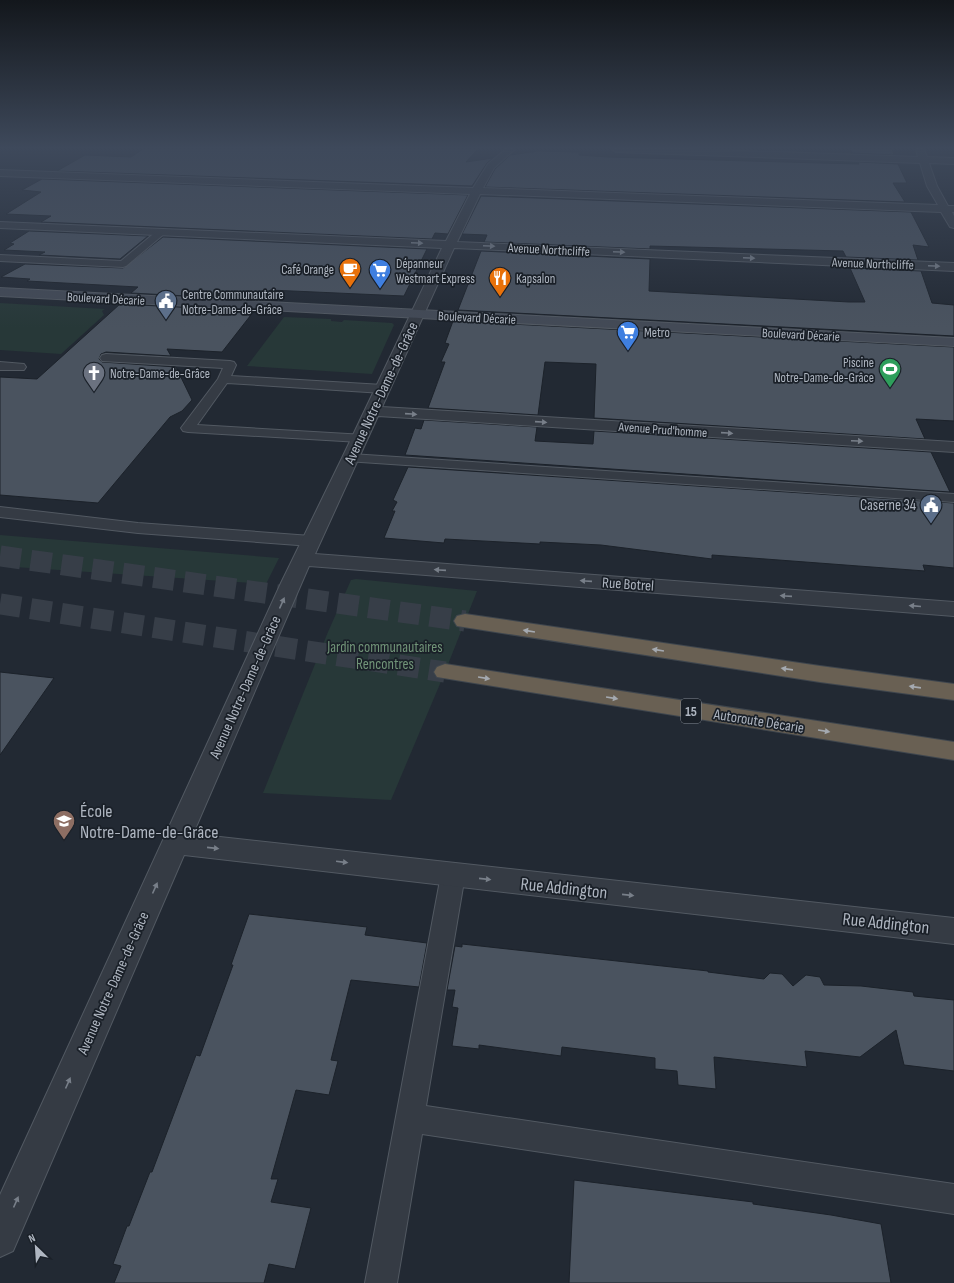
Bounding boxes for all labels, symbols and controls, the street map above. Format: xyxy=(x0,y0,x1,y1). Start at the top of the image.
one-way arrow xyxy=(411,240,423,247)
street label: Avenue Northcliffe xyxy=(507,240,590,260)
one-way arrow xyxy=(483,243,495,250)
one-way arrow xyxy=(613,249,626,255)
one-way arrow xyxy=(743,255,756,261)
street label: Avenue Northcliffe xyxy=(831,255,914,273)
cafe icon: Café Orange xyxy=(337,256,363,289)
place label: Dépanneur Westmart Express xyxy=(396,256,475,287)
supermarket icon: Dépanneur Westmart Express xyxy=(367,257,393,290)
place label: Café Orange xyxy=(281,262,334,278)
one-way arrow xyxy=(928,262,940,269)
restaurant icon: Kapsalon xyxy=(487,265,513,298)
place label: Kapsalon xyxy=(516,271,555,287)
place label: Centre Communautaire Notre-Dame-de-Grâce xyxy=(182,287,284,318)
public building icon: Centre Communautaire Notre-Dame-de-Grâce xyxy=(153,288,179,321)
street label: Boulevard Décarie xyxy=(67,289,145,309)
street label: Boulevard Décarie xyxy=(438,308,516,328)
street label: Avenue Notre-Dame-de-Grâce xyxy=(340,319,423,468)
supermarket icon: Metro xyxy=(615,319,641,352)
place label: Metro xyxy=(644,325,670,341)
street label: Boulevard Décarie xyxy=(762,325,840,345)
place label: Piscine Notre-Dame-de-Grâce xyxy=(774,355,874,386)
sports icon: Piscine Notre-Dame-de-Grâce xyxy=(877,356,903,389)
church icon: Notre-Dame-de-Grâce xyxy=(81,360,107,393)
place label: Notre-Dame-de-Grâce xyxy=(110,366,210,382)
one-way arrow xyxy=(405,410,417,417)
one-way arrow xyxy=(535,418,547,425)
street label: Avenue Prud'homme xyxy=(617,419,708,441)
one-way arrow xyxy=(721,430,733,437)
one-way arrow xyxy=(851,438,863,445)
public building icon: Caserne 34 xyxy=(918,492,944,525)
place label: Caserne 34 xyxy=(860,496,916,515)
one-way arrow xyxy=(434,566,446,573)
street label: Rue Botrel xyxy=(601,573,655,596)
one-way arrow xyxy=(580,577,592,584)
one-way arrow xyxy=(779,593,792,600)
one-way arrow xyxy=(279,597,285,608)
one-way arrow xyxy=(909,603,921,610)
street label: Avenue Notre-Dame-de-Grâce xyxy=(205,613,286,763)
one-way arrow xyxy=(523,628,535,634)
park label: Jardin communautaires Rencontres xyxy=(326,638,443,674)
one-way arrow xyxy=(652,647,664,653)
one-way arrow xyxy=(780,666,793,672)
one-way arrow xyxy=(478,675,490,681)
one-way arrow xyxy=(909,684,921,690)
one-way arrow xyxy=(606,695,618,701)
road number: 15 xyxy=(681,699,701,723)
street label: Autoroute Décarie xyxy=(712,705,805,738)
one-way arrow xyxy=(818,728,830,734)
place label: École Notre-Dame-de-Grâce xyxy=(80,801,219,843)
school or university icon: École Notre-Dame-de-Grâce xyxy=(51,808,77,841)
one-way arrow xyxy=(207,844,219,851)
one-way arrow xyxy=(336,859,348,866)
street label: Rue Addington xyxy=(520,874,608,903)
one-way arrow xyxy=(479,876,491,882)
one-way arrow xyxy=(152,882,158,893)
one-way arrow xyxy=(622,892,634,898)
street label: Avenue Notre-Dame-de-Grâce xyxy=(73,909,154,1059)
street label: Rue Addington xyxy=(842,909,930,938)
one-way arrow xyxy=(65,1078,71,1089)
one-way arrow xyxy=(13,1197,19,1208)
north arrow xyxy=(16,1227,56,1267)
text: N xyxy=(27,1231,38,1246)

